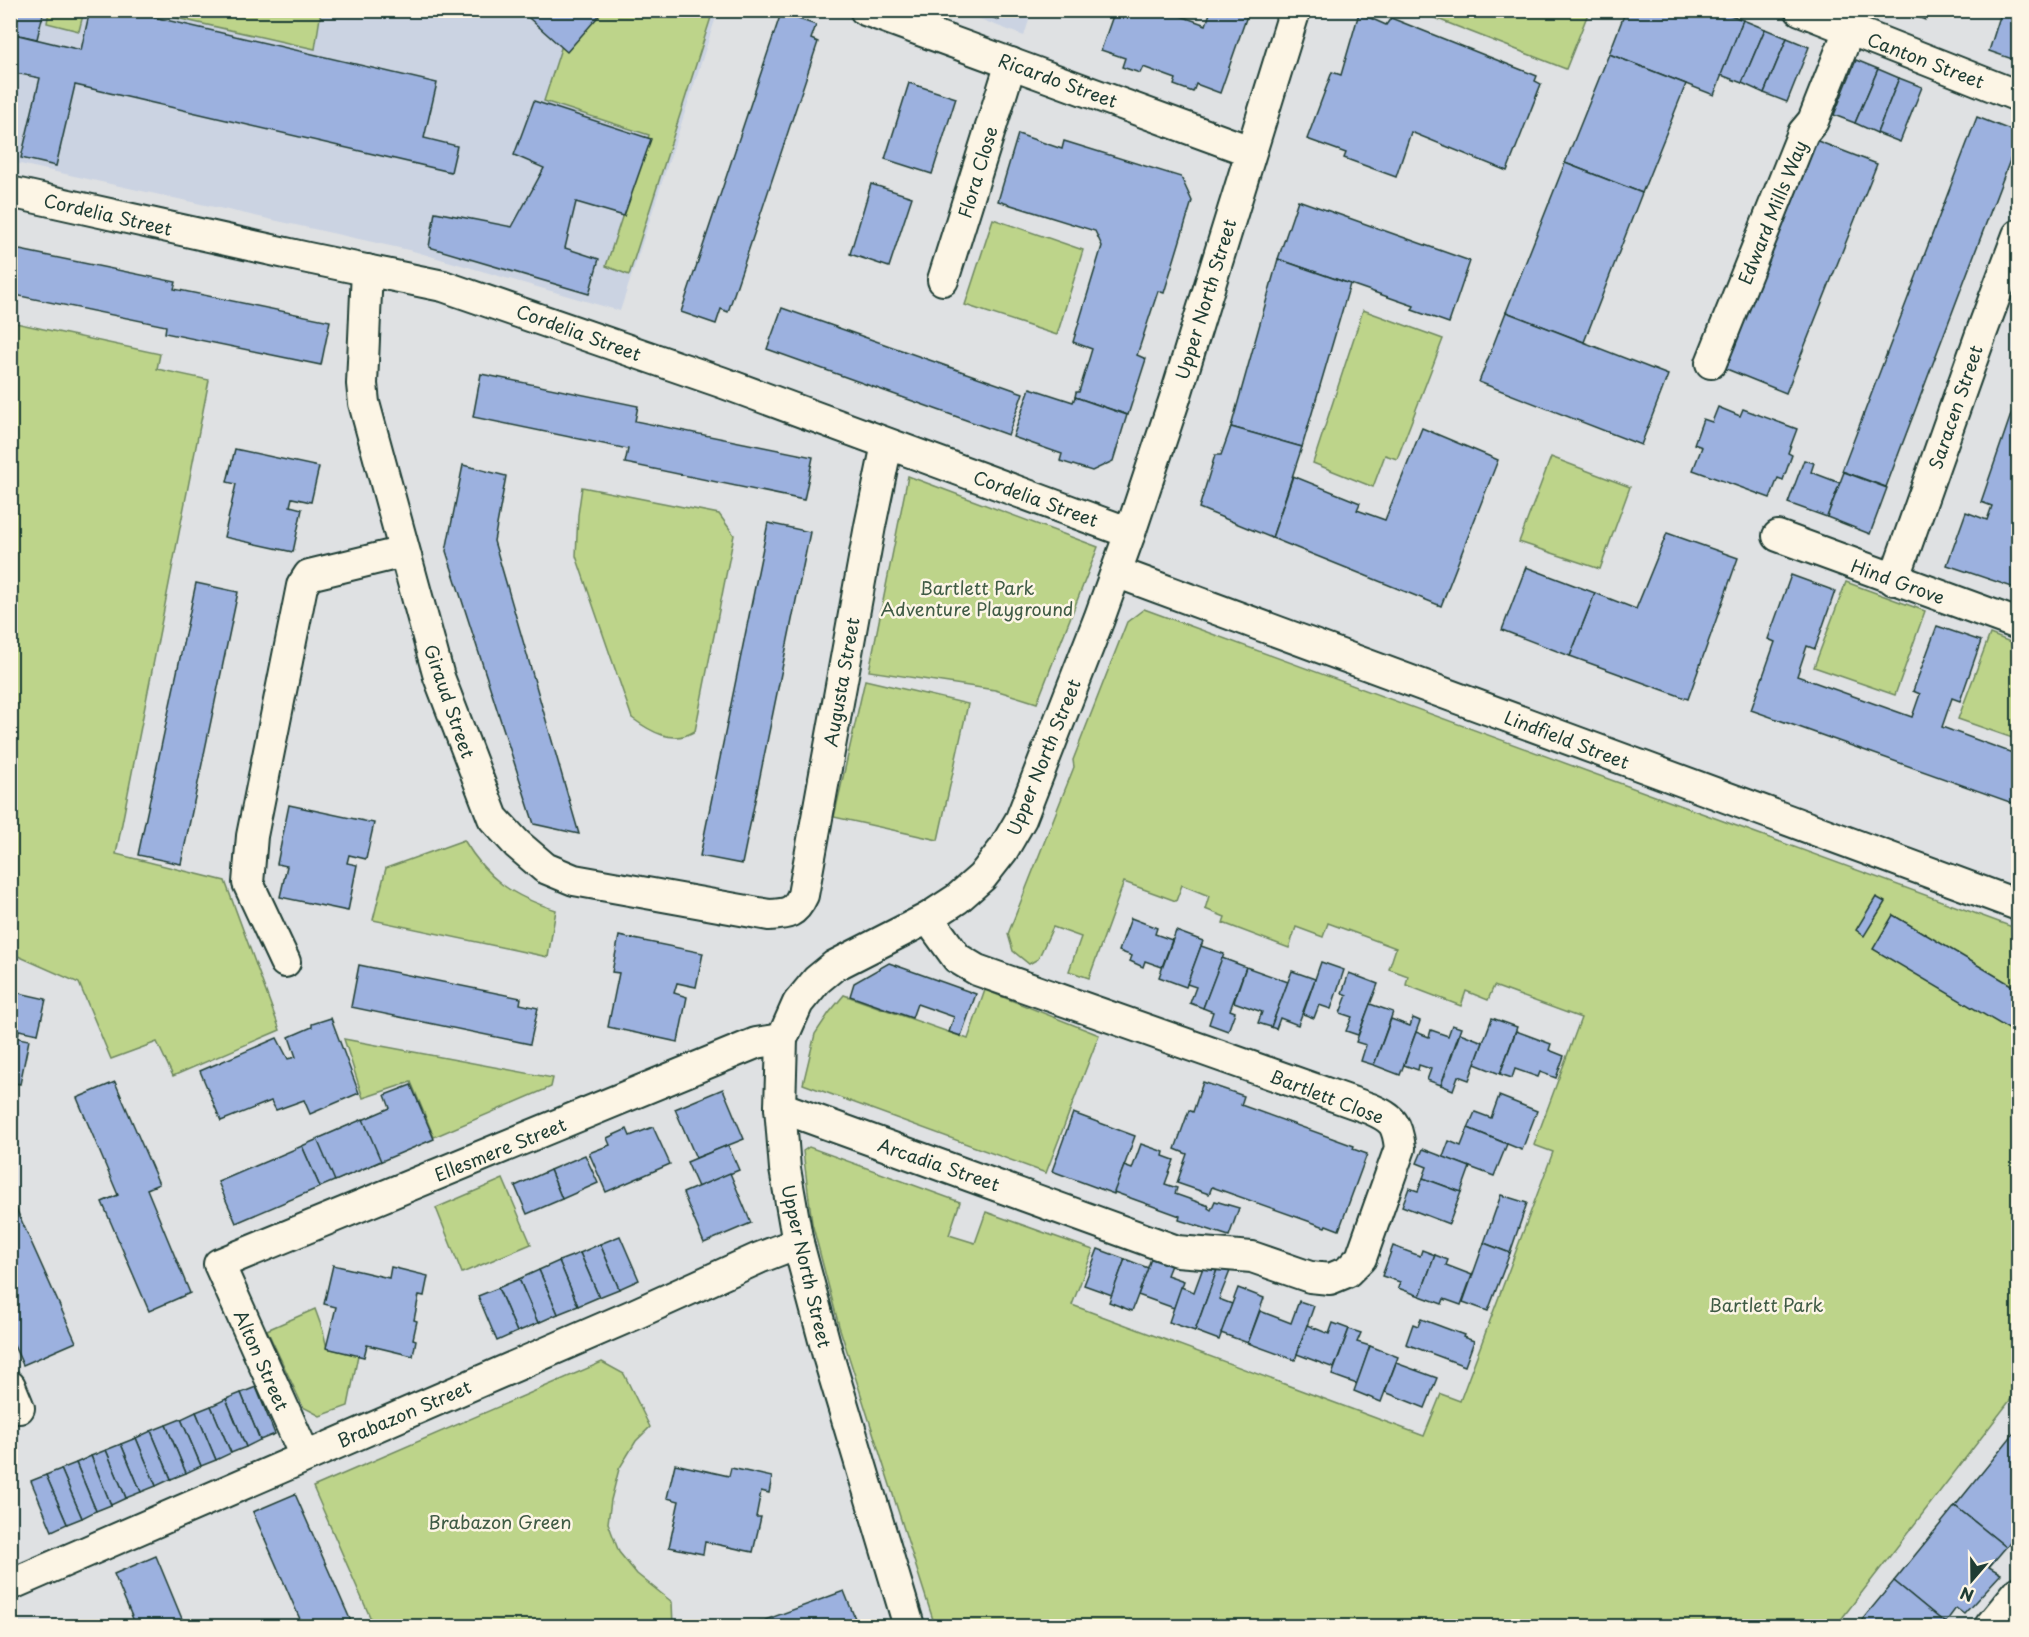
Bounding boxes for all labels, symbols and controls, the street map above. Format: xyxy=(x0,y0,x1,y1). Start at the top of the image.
street label: Canton Street xyxy=(1863,25,1989,95)
street label: Ricardo Street xyxy=(995,46,1121,114)
street label: Flora Close xyxy=(950,123,1004,221)
street label: Edward Mills Way xyxy=(1731,136,1813,288)
street label: Cordelia Street xyxy=(41,186,175,242)
street label: Upper North Street xyxy=(1168,215,1242,383)
street label: Cordelia Street xyxy=(513,297,645,367)
street label: Saracen Street xyxy=(1921,341,1989,473)
street label: Cordelia Street xyxy=(970,463,1102,533)
street label: Hind Grove xyxy=(1847,552,1949,610)
park label: Bartlett Park Adventure Playground xyxy=(881,574,1074,622)
street label: Augusta Street xyxy=(816,615,866,749)
street label: Giraud Street xyxy=(418,640,482,762)
street label: Upper North Street xyxy=(999,675,1087,839)
street label: Lindfield Street xyxy=(1501,703,1633,775)
street label: Bartlett Close xyxy=(1266,1062,1388,1130)
street label: Ellesmere Street xyxy=(430,1110,570,1188)
street label: Arcadia Street xyxy=(875,1131,1003,1197)
street label: Upper North Street xyxy=(775,1182,839,1350)
park label: Bartlett Park xyxy=(1709,1291,1824,1318)
street label: Alton Street xyxy=(228,1305,296,1415)
street label: Brabazon Street xyxy=(333,1373,475,1453)
park label: Brabazon Green xyxy=(428,1508,572,1535)
north arrow xyxy=(1942,1550,2002,1610)
text: N xyxy=(1956,1582,1977,1608)

